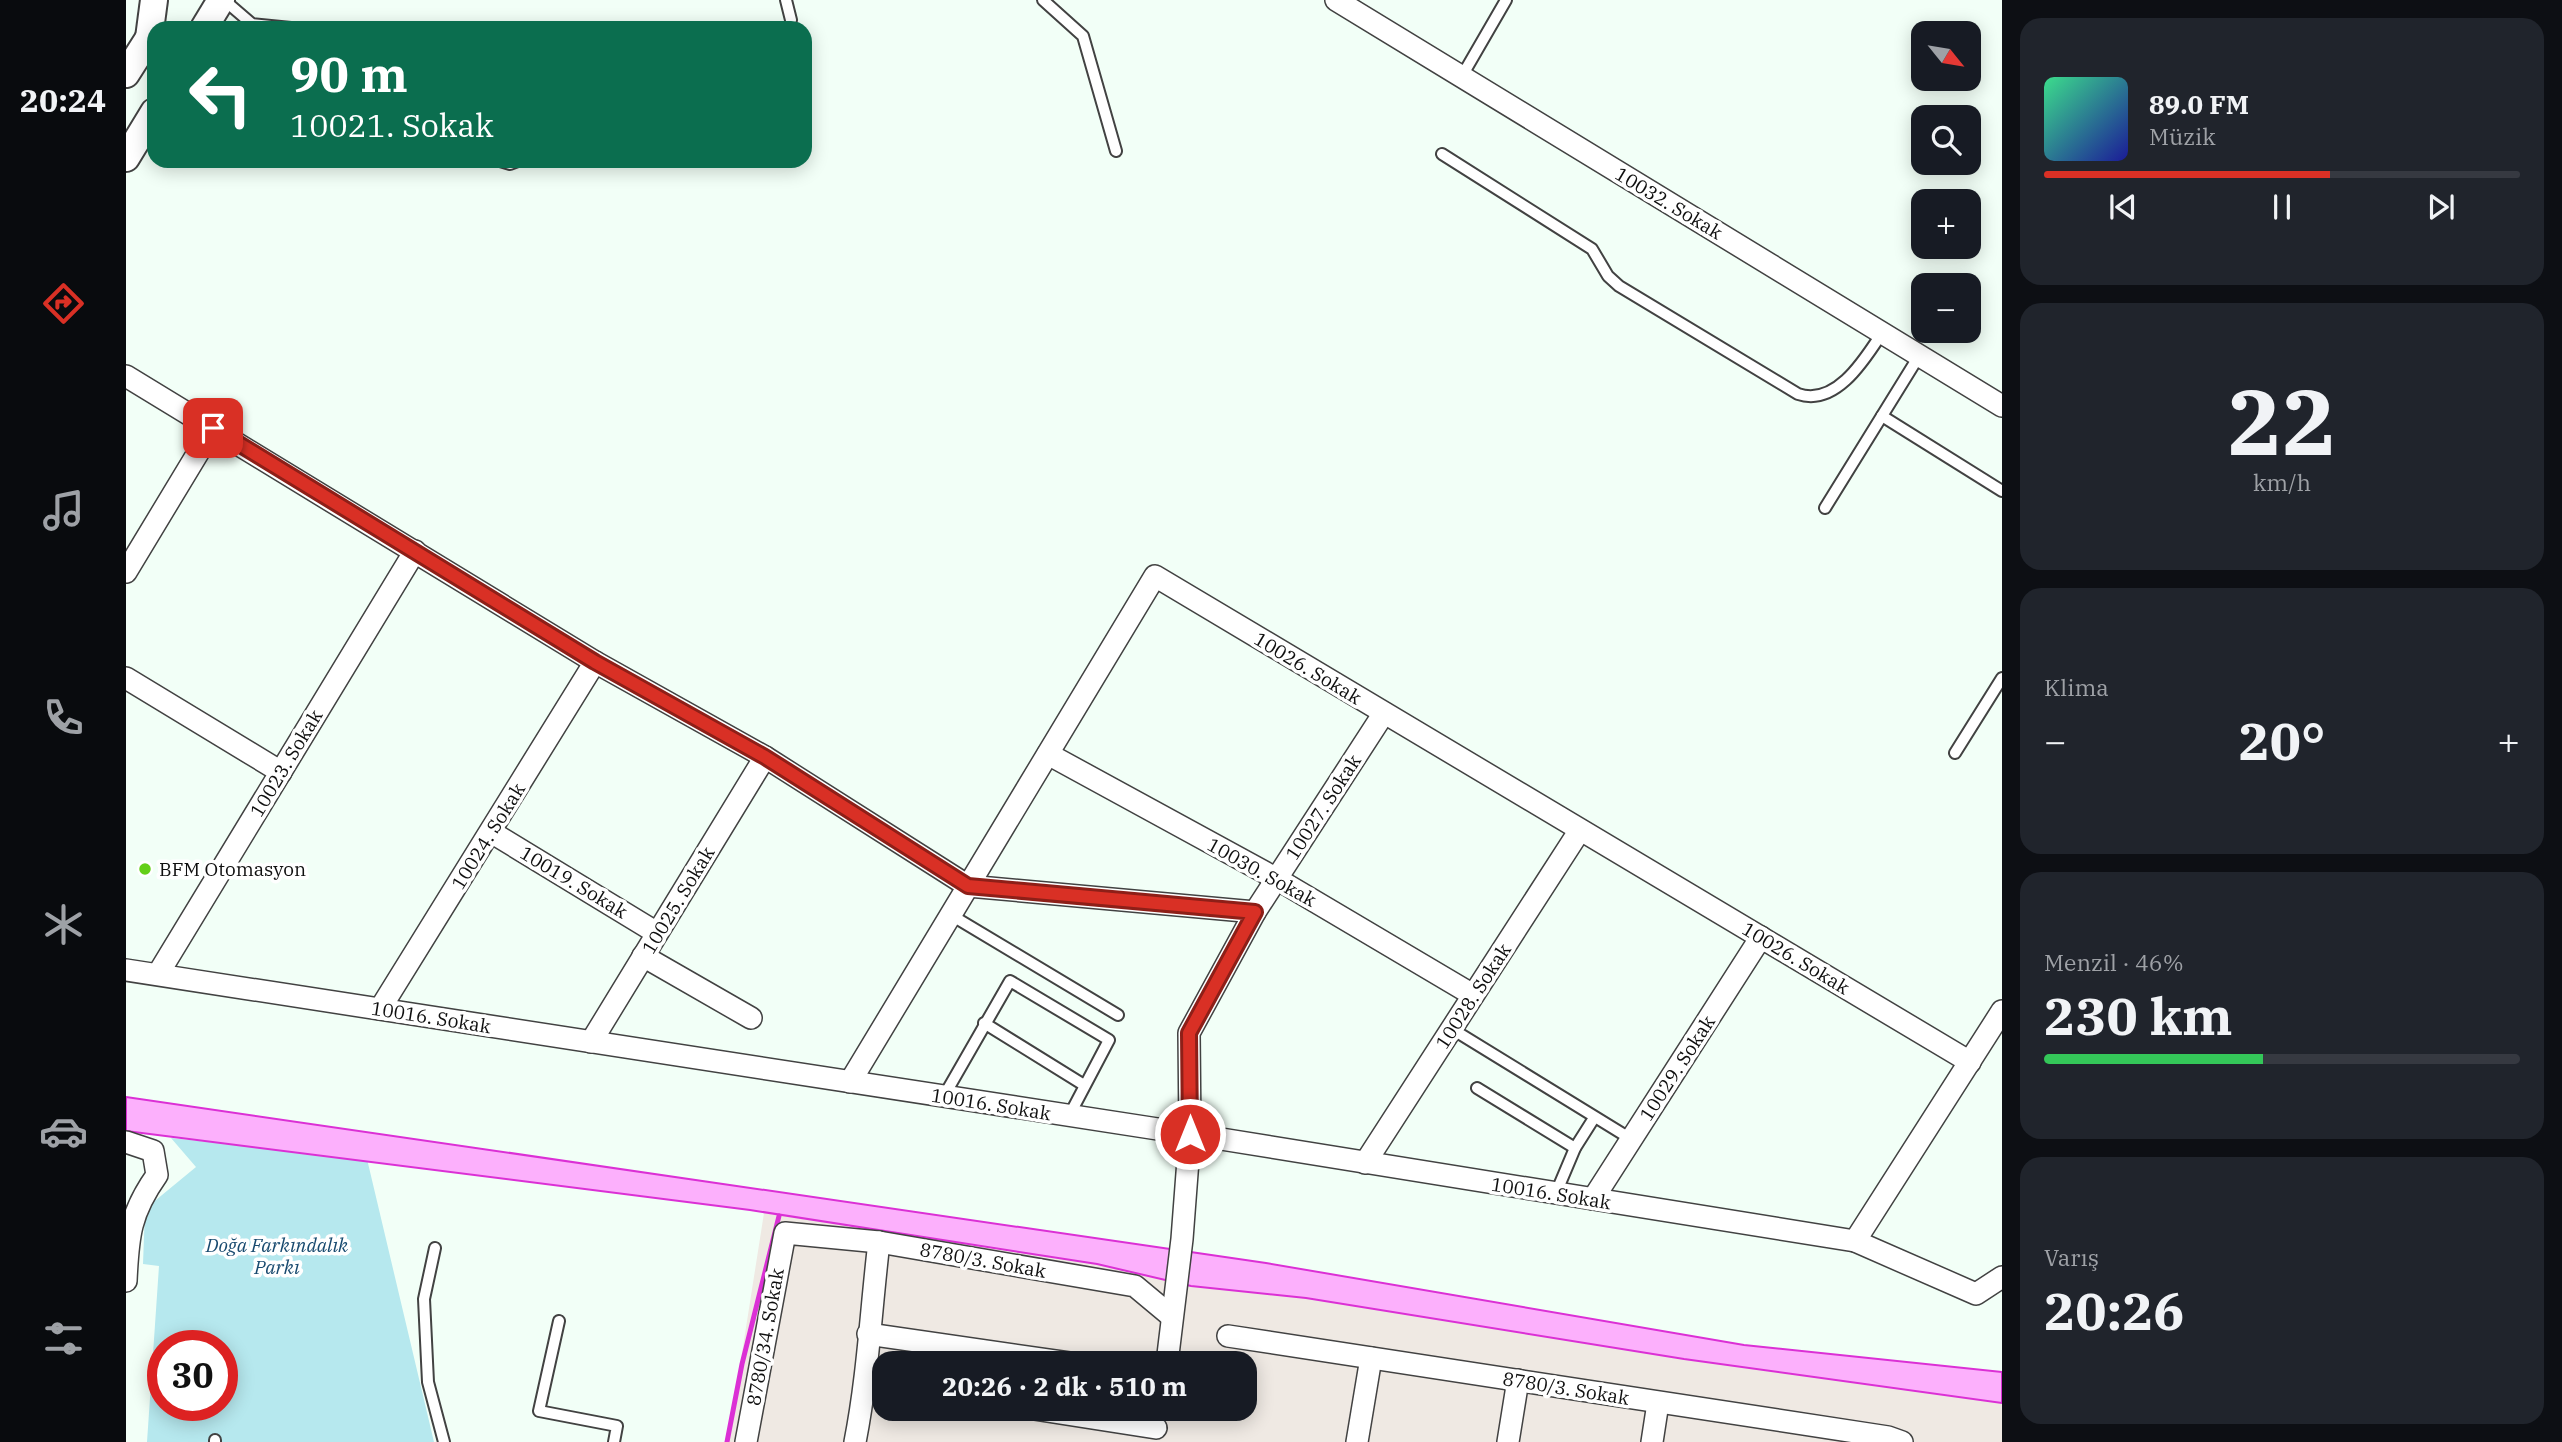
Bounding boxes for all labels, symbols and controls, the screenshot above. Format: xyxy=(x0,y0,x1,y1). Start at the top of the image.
north arrow xyxy=(1911,21,1981,91)
map controls xyxy=(1911,21,1981,343)
text: 90 m xyxy=(290,42,408,105)
icon: left xyxy=(175,49,266,140)
text: 20:24 xyxy=(20,79,106,121)
text: 89.0 FM xyxy=(2149,87,2249,121)
text: 10021. Sokak xyxy=(290,104,494,146)
button: search xyxy=(1911,105,1981,175)
text: Müzik xyxy=(2149,121,2216,151)
street label: 10032. Sokak xyxy=(1611,162,1727,244)
icon: previous xyxy=(2104,188,2142,226)
icon: pause xyxy=(2263,188,2301,226)
icon: next xyxy=(2422,188,2460,226)
button: + xyxy=(1911,189,1981,259)
button: − xyxy=(1911,273,1981,343)
icon: directions xyxy=(39,279,88,328)
text: 22 xyxy=(2227,362,2337,480)
pin xyxy=(183,398,243,458)
icon: arrive xyxy=(194,409,232,447)
text: km/h xyxy=(2253,467,2311,497)
icon: music xyxy=(39,486,88,535)
street label: 10026. Sokak xyxy=(1250,627,1366,709)
text: Klima xyxy=(2044,672,2109,702)
icon: phone xyxy=(39,693,88,742)
street label: 10023. Sokak xyxy=(245,705,327,821)
text: 20° xyxy=(2239,707,2325,774)
text: − xyxy=(2044,716,2067,765)
text: + xyxy=(2497,716,2520,765)
street label: 10027. Sokak xyxy=(1280,750,1366,864)
street label: 10024. Sokak xyxy=(446,778,530,894)
street label: 10030. Sokak xyxy=(1203,832,1321,912)
street label: 10019. Sokak xyxy=(516,841,632,923)
street label: 10025. Sokak xyxy=(637,842,719,958)
place label: BFM Otomasyon xyxy=(159,857,306,881)
marker: BFM Otomasyon xyxy=(137,861,153,877)
icon: climate xyxy=(39,900,88,949)
street label: 10026. Sokak xyxy=(1738,917,1854,999)
street label: 10028. Sokak xyxy=(1430,939,1516,1053)
text: Menzil · 46% xyxy=(2044,947,2184,977)
text: 230 km xyxy=(2044,982,2233,1049)
street label: 10016. Sokak xyxy=(369,996,493,1038)
street label: 10029. Sokak xyxy=(1634,1011,1720,1125)
street label: 10016. Sokak xyxy=(929,1083,1053,1125)
position arrow xyxy=(1153,1097,1227,1171)
icon: car xyxy=(39,1107,88,1156)
street label: 10016. Sokak xyxy=(1489,1172,1613,1214)
park label: Doğa Farkındalık Parkı xyxy=(205,1233,349,1279)
street label: 8780/3. Sokak xyxy=(918,1237,1048,1283)
text: Varış xyxy=(2044,1242,2099,1272)
street label: 8780/34. Sokak xyxy=(741,1266,789,1408)
text: 20:26 xyxy=(2044,1277,2185,1344)
icon: filters xyxy=(39,1314,88,1363)
speed limit sign: 30 xyxy=(147,1330,238,1421)
street label: 8780/3. Sokak xyxy=(1501,1366,1631,1410)
text: 20:26 · 2 dk · 510 m xyxy=(942,1369,1187,1403)

